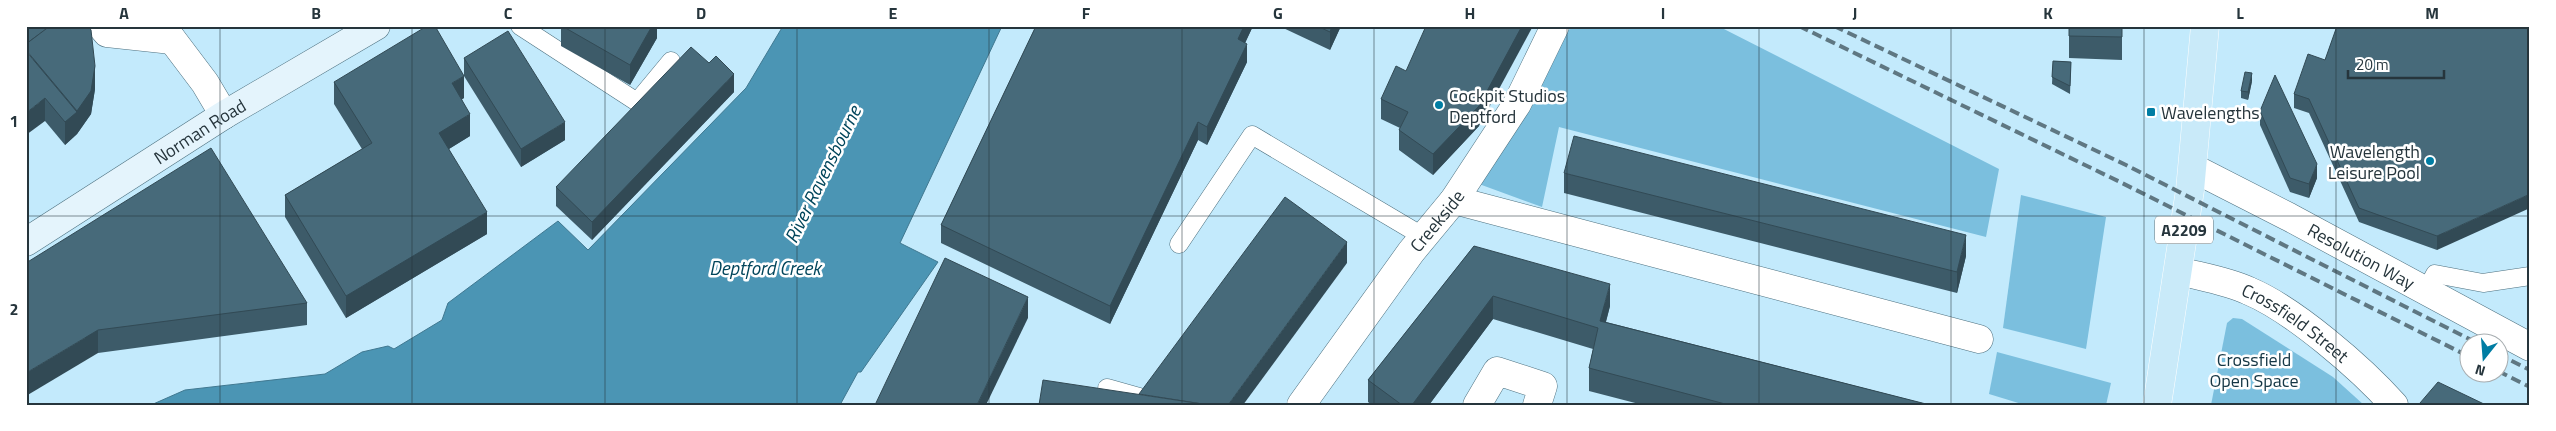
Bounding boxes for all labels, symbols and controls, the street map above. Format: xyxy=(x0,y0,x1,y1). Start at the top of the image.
text: A xyxy=(119,1,129,25)
text: B xyxy=(311,1,321,25)
text: C xyxy=(504,1,513,25)
text: D xyxy=(696,1,706,25)
text: E xyxy=(889,1,898,25)
text: F xyxy=(1082,1,1091,25)
text: G xyxy=(1273,1,1283,25)
text: H xyxy=(1465,1,1475,25)
text: I xyxy=(1661,1,1665,25)
text: J xyxy=(1853,1,1857,25)
text: K xyxy=(2043,1,2053,25)
text: L xyxy=(2236,1,2244,25)
text: M xyxy=(2425,1,2439,25)
scale bar xyxy=(2348,48,2445,80)
text: 20 m xyxy=(2356,53,2389,76)
place label: Cockpit Studios Deptford xyxy=(1449,82,1565,130)
street label: Norman Road xyxy=(148,92,251,170)
water label: River Ravensbourne xyxy=(776,99,868,248)
marker: Cockpit Studios Deptford xyxy=(1433,99,1445,111)
place label: Wavelengths xyxy=(2161,99,2260,126)
marker: Wavelengths xyxy=(2145,106,2157,118)
text: 1 xyxy=(10,109,18,133)
place label: Wavelength Leisure Pool xyxy=(2328,138,2420,186)
marker: Wavelength Leisure Pool xyxy=(2424,155,2436,167)
street label: Creekside xyxy=(1403,184,1471,258)
road number: A2209 xyxy=(2155,216,2213,244)
street label: Resolution Way xyxy=(2303,216,2420,296)
water label: Deptford Creek xyxy=(709,253,823,282)
street label: Crossfield Street xyxy=(2237,276,2356,369)
text: 2 xyxy=(10,297,18,321)
north arrow xyxy=(2458,334,2508,384)
park label: Crossfield Open Space xyxy=(2209,346,2299,394)
text: N xyxy=(2472,359,2488,382)

